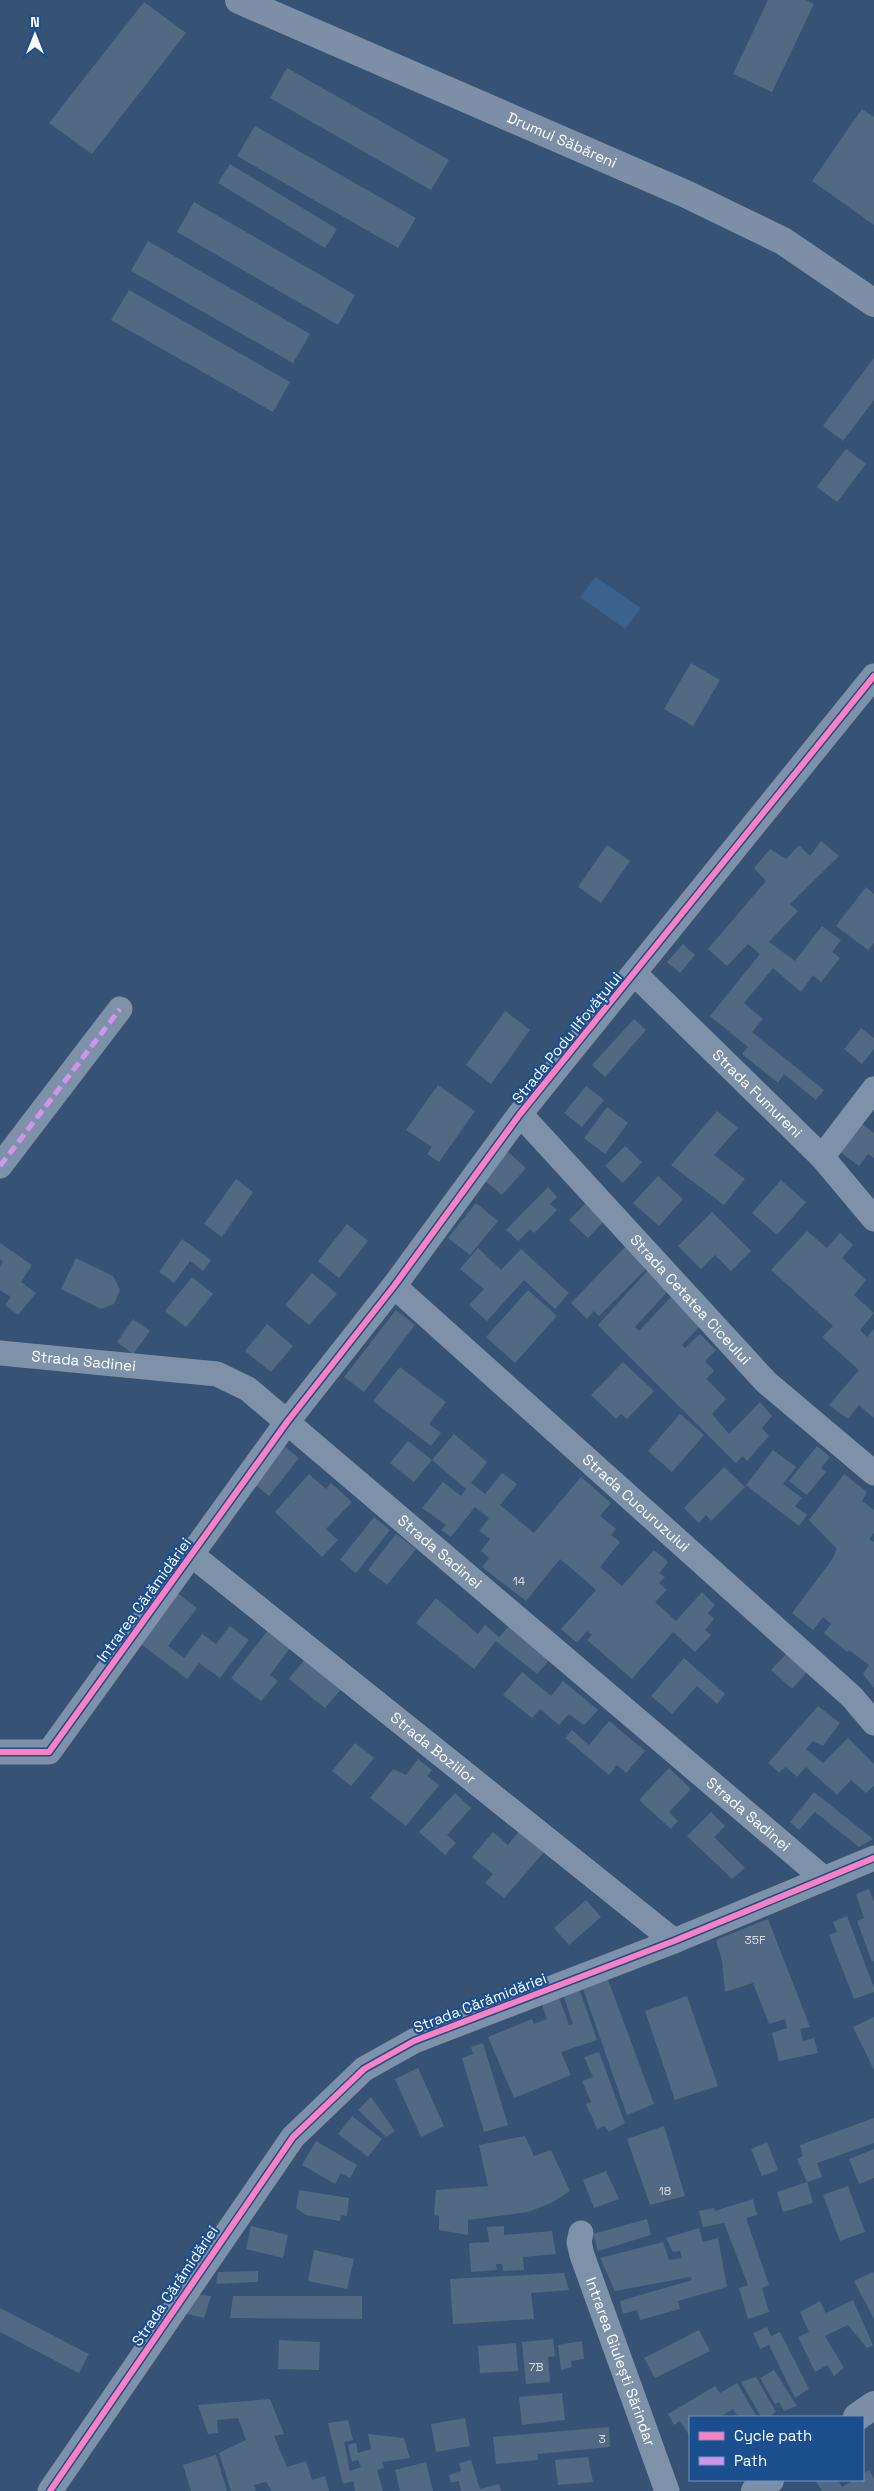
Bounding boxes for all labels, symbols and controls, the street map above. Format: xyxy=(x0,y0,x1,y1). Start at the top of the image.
north arrow xyxy=(10,10,60,60)
text: N xyxy=(30,13,40,31)
street label: Drumul Săbăreni xyxy=(504,108,620,172)
street label: Strada Podu Ilfovățului xyxy=(508,968,626,1107)
street label: Strada Fumureni xyxy=(709,1045,807,1141)
street label: Strada Cetatea Ciceului xyxy=(626,1230,755,1368)
street label: Strada Sadinei xyxy=(31,1346,137,1375)
street label: Strada Cucuruzului xyxy=(579,1450,694,1556)
street label: Strada Sadinei xyxy=(394,1510,486,1593)
street label: Intrarea Cărămidăriei xyxy=(92,1534,195,1666)
house number: 14 xyxy=(513,1573,526,1589)
street label: Strada Boziilor xyxy=(387,1708,481,1788)
street label: Strada Sadinei xyxy=(702,1773,795,1855)
house number: 35F xyxy=(745,1932,766,1948)
street label: Strada Cărămidăriei xyxy=(411,1968,549,2037)
house number: 18 xyxy=(659,2183,671,2199)
street label: Strada Cărămidăriei xyxy=(127,2222,222,2350)
street label: Intrarea Giulești Sărindar xyxy=(582,2274,660,2449)
house number: 7B xyxy=(529,2359,543,2375)
legend xyxy=(689,2416,864,2481)
text: Cycle path xyxy=(734,2426,812,2445)
house number: 3 xyxy=(598,2431,606,2447)
text: Path xyxy=(734,2451,767,2470)

